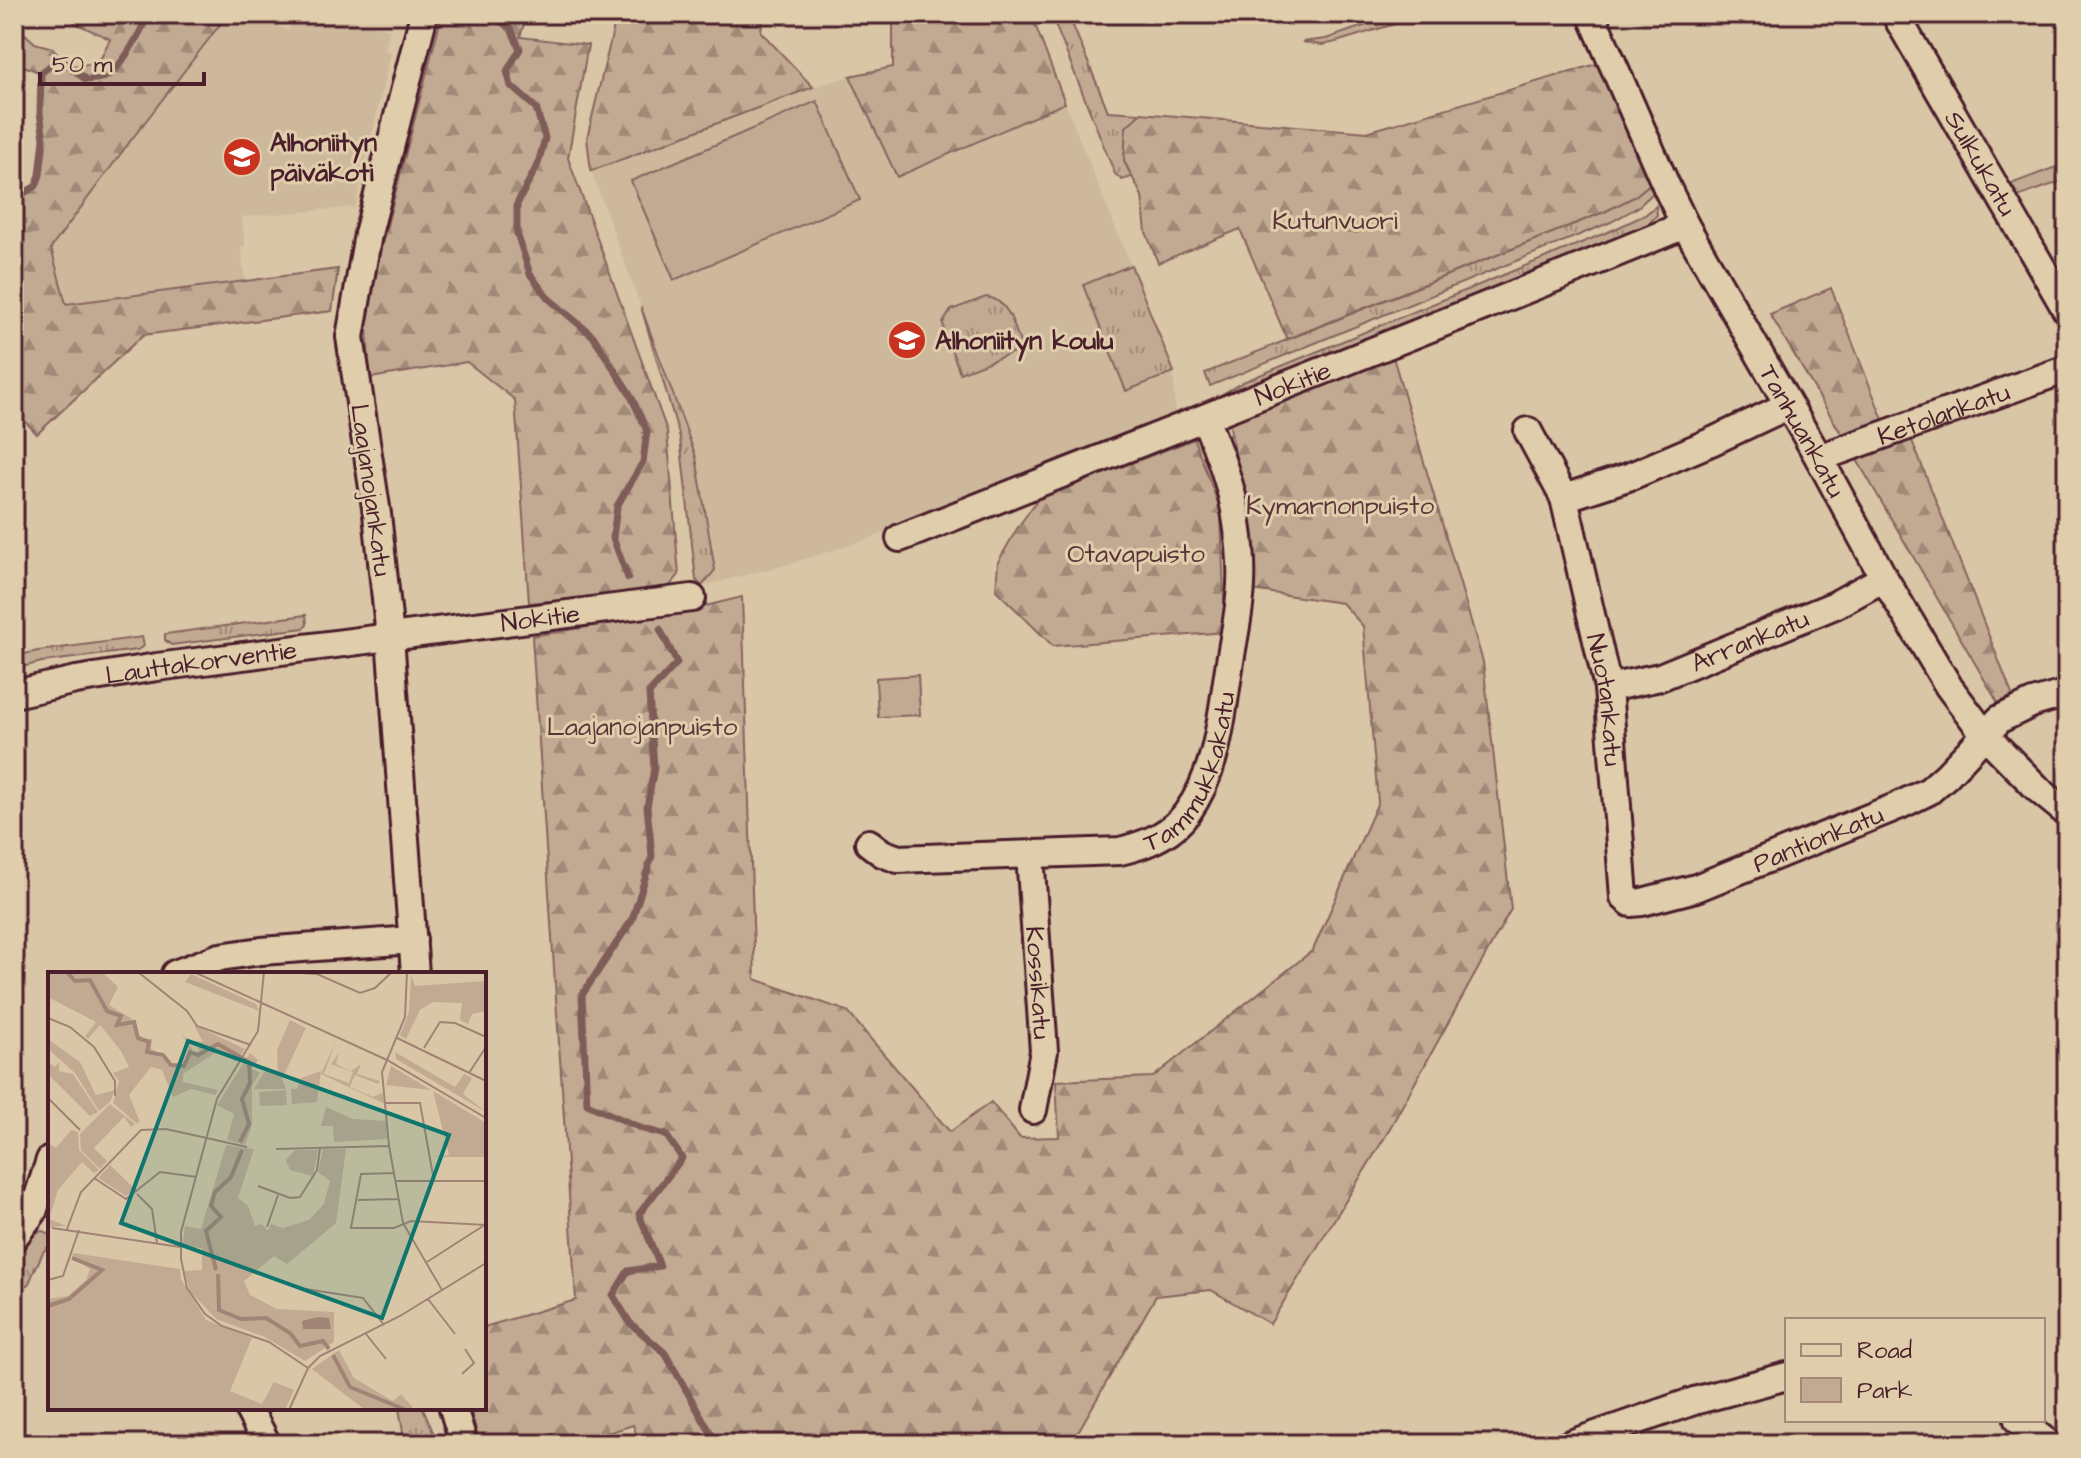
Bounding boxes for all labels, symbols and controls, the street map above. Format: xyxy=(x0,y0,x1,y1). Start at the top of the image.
scale bar xyxy=(40,36,204,86)
text: 50 m xyxy=(52,48,113,82)
street label: Sulkukatu xyxy=(1936,104,2025,223)
place label: Alhoniityn päiväkoti xyxy=(270,125,377,191)
school or university icon: Alhoniityn päiväkoti xyxy=(221,136,263,178)
park label: Kutunvuori xyxy=(1272,203,1398,239)
school or university icon: Alhoniityn koulu xyxy=(886,319,928,361)
place label: Alhoniityn koulu xyxy=(935,323,1113,362)
street label: Nokitie xyxy=(1249,352,1336,415)
street label: Tanhuankatu xyxy=(1750,358,1854,504)
street label: Ketolankatu xyxy=(1872,374,2015,455)
street label: Laajanojankatu xyxy=(341,402,401,579)
park label: Kymarnonpuisto xyxy=(1246,488,1434,526)
park label: Otavapuisto xyxy=(1067,536,1205,572)
street label: Nokitie xyxy=(499,596,582,641)
street label: Arrankatu xyxy=(1686,601,1814,681)
street label: Nuotankatu xyxy=(1577,630,1631,768)
street label: Lauttakorventie xyxy=(103,632,299,694)
street label: Tammukkakatu xyxy=(1138,690,1244,861)
park label: Laajanojanpuisto xyxy=(547,709,738,745)
street label: Pantionkatu xyxy=(1748,797,1889,882)
street label: Kossikatu xyxy=(1016,925,1060,1041)
inset map xyxy=(48,972,486,1410)
legend xyxy=(1785,1318,2045,1422)
text: Road xyxy=(1857,1334,1912,1368)
text: Park xyxy=(1857,1374,1913,1408)

